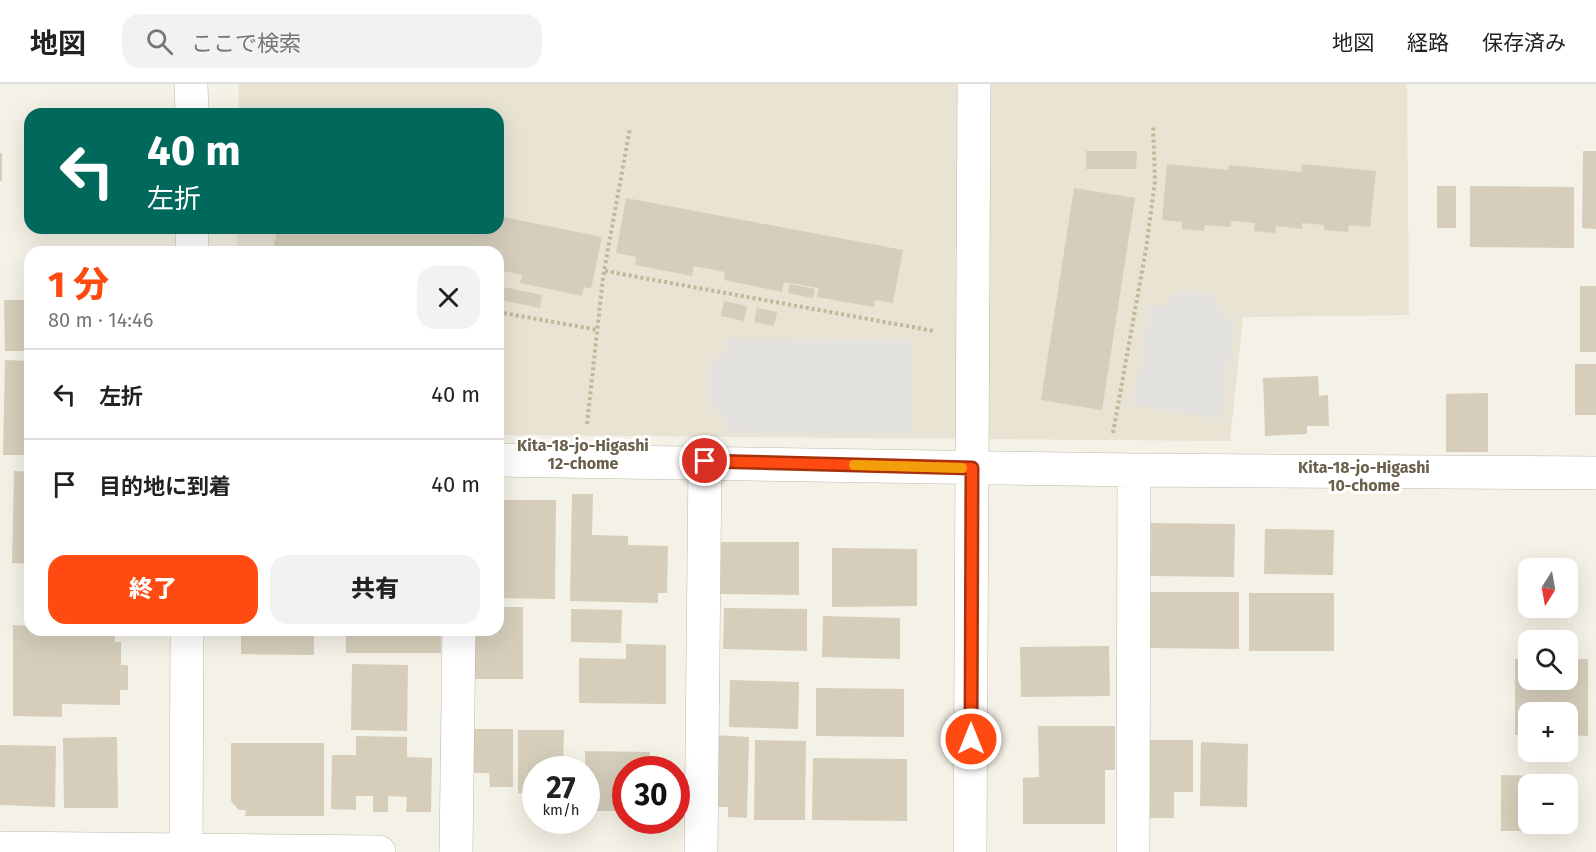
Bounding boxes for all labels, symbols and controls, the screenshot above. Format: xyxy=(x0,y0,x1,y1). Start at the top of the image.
search box xyxy=(122,14,542,68)
icon: search xyxy=(143,25,176,58)
text: 地図 xyxy=(30,27,86,60)
text: ここで検索 xyxy=(191,30,301,57)
text: 地図 xyxy=(1332,30,1374,56)
text: 経路 xyxy=(1407,30,1449,56)
text: 保存済み xyxy=(1482,30,1566,56)
text: 40 m xyxy=(147,126,241,176)
icon: left xyxy=(48,132,126,210)
text: 左折 xyxy=(147,183,201,215)
text: 1 分 xyxy=(48,263,109,307)
button: close xyxy=(417,266,480,329)
text: 80 m · 14:46 xyxy=(48,308,153,332)
icon: left xyxy=(48,378,81,411)
text: 40 m xyxy=(431,381,480,408)
text: 左折 xyxy=(99,383,143,410)
pin xyxy=(679,435,730,486)
district label: Kita-18-jo-Higashi 12-chome xyxy=(517,436,649,473)
icon: arrive xyxy=(688,444,721,477)
district label: Kita-18-jo-Higashi 10-chome xyxy=(1298,458,1430,495)
icon: arrive xyxy=(48,468,81,501)
text: 40 m xyxy=(431,471,480,498)
text: 目的地に到着 xyxy=(99,473,231,500)
button: 終了 xyxy=(48,555,258,624)
button: 共有 xyxy=(270,555,480,624)
north arrow xyxy=(1518,558,1578,618)
map controls xyxy=(1518,558,1578,834)
button: search xyxy=(1518,630,1578,690)
button: + xyxy=(1518,702,1578,762)
position arrow xyxy=(939,707,1003,771)
speed limit sign: 30 xyxy=(612,756,690,834)
text: 27 xyxy=(546,770,576,806)
button: − xyxy=(1518,774,1578,834)
text: km/h xyxy=(542,801,580,819)

